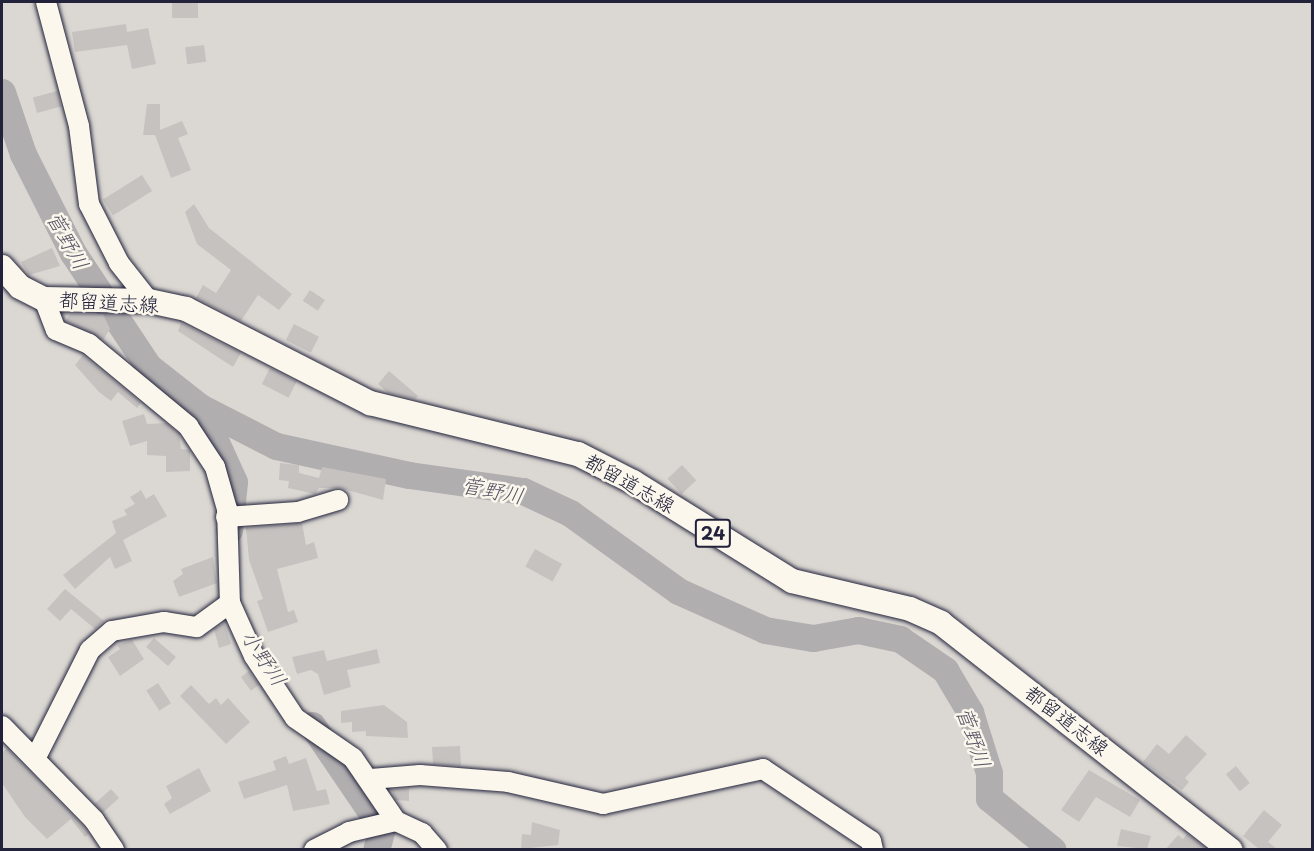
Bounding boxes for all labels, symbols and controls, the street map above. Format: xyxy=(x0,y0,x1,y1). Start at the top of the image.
water label: 菅野川 xyxy=(43,206,95,274)
street label: 都留道志線 xyxy=(58,287,160,317)
street label: 都留道志線 xyxy=(580,448,680,518)
water label: 菅野川 xyxy=(460,471,526,507)
road number: 24 xyxy=(694,518,732,548)
water label: 小野川 xyxy=(237,624,293,690)
street label: 都留道志線 xyxy=(1020,680,1114,760)
water label: 菅野川 xyxy=(953,703,997,771)

